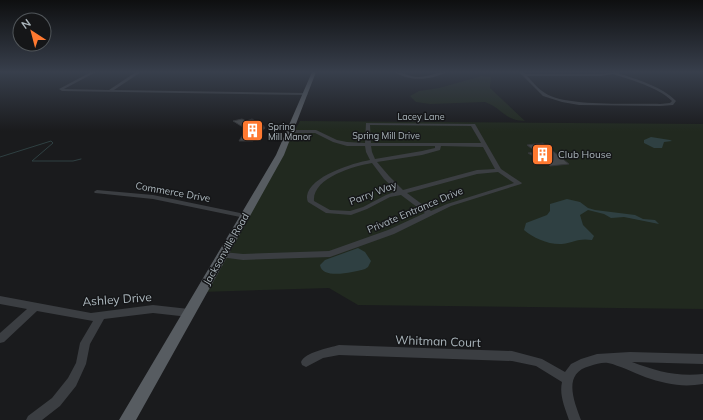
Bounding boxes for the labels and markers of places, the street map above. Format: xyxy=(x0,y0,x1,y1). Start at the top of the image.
building icon: Spring Mill Manor xyxy=(240,118,266,144)
place label: Spring Mill Manor xyxy=(268,121,312,142)
building icon: Club House xyxy=(530,141,556,167)
place label: Club House xyxy=(558,148,611,161)

